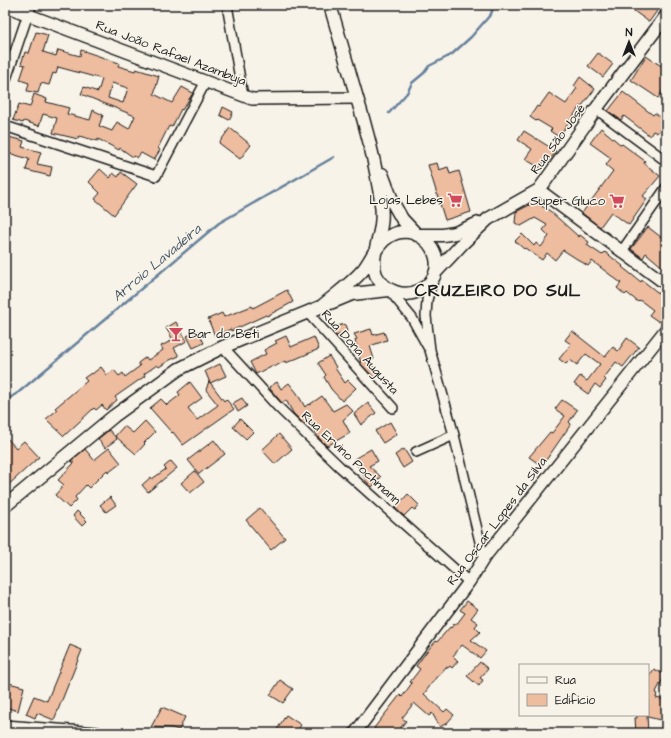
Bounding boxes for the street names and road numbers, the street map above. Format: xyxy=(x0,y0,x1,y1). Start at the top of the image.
street label: Rua João Rafael Azambuja xyxy=(93,16,249,90)
street label: Rua São José xyxy=(526,100,590,178)
street label: Rua Dona Augusta xyxy=(316,306,403,399)
street label: Rua Ervino Pochmann xyxy=(297,407,405,509)
street label: Rua Oscar Lopes da Silva xyxy=(443,453,552,589)

